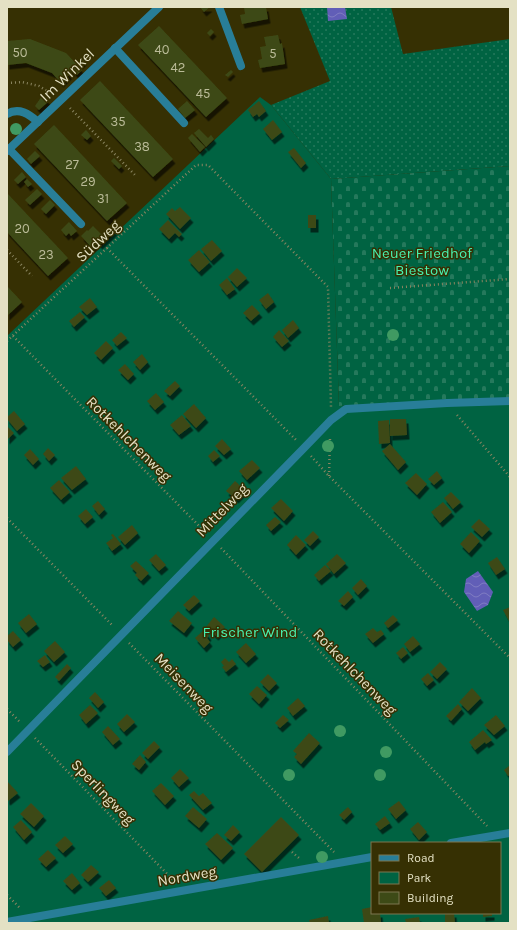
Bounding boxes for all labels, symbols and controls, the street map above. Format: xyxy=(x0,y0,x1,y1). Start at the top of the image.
house number: 40 xyxy=(155,42,170,57)
house number: 50 xyxy=(12,45,28,60)
street label: Im Winkel xyxy=(36,45,98,105)
house number: 5 xyxy=(269,46,277,61)
house number: 42 xyxy=(171,60,185,75)
house number: 45 xyxy=(196,86,210,101)
house number: 35 xyxy=(110,114,126,129)
house number: 38 xyxy=(134,139,150,154)
house number: 27 xyxy=(65,157,79,172)
house number: 29 xyxy=(80,174,96,189)
house number: 31 xyxy=(97,191,109,206)
street label: Südweg xyxy=(72,216,124,266)
house number: 20 xyxy=(14,221,30,236)
park label: Neuer Friedhof Biestow xyxy=(372,244,473,279)
house number: 23 xyxy=(38,247,54,262)
street label: Rotkehlchenweg xyxy=(83,393,176,486)
street label: Mittelweg xyxy=(192,479,252,540)
park label: Frischer Wind xyxy=(203,623,297,641)
street label: Rotkehlchenweg xyxy=(309,625,401,719)
street label: Meisenweg xyxy=(151,649,217,717)
street label: Sperlingweg xyxy=(67,755,139,829)
legend xyxy=(371,842,501,914)
text: Road xyxy=(407,851,435,865)
street label: Nordweg xyxy=(156,862,219,890)
text: Park xyxy=(407,871,432,885)
text: Building xyxy=(407,891,454,905)

